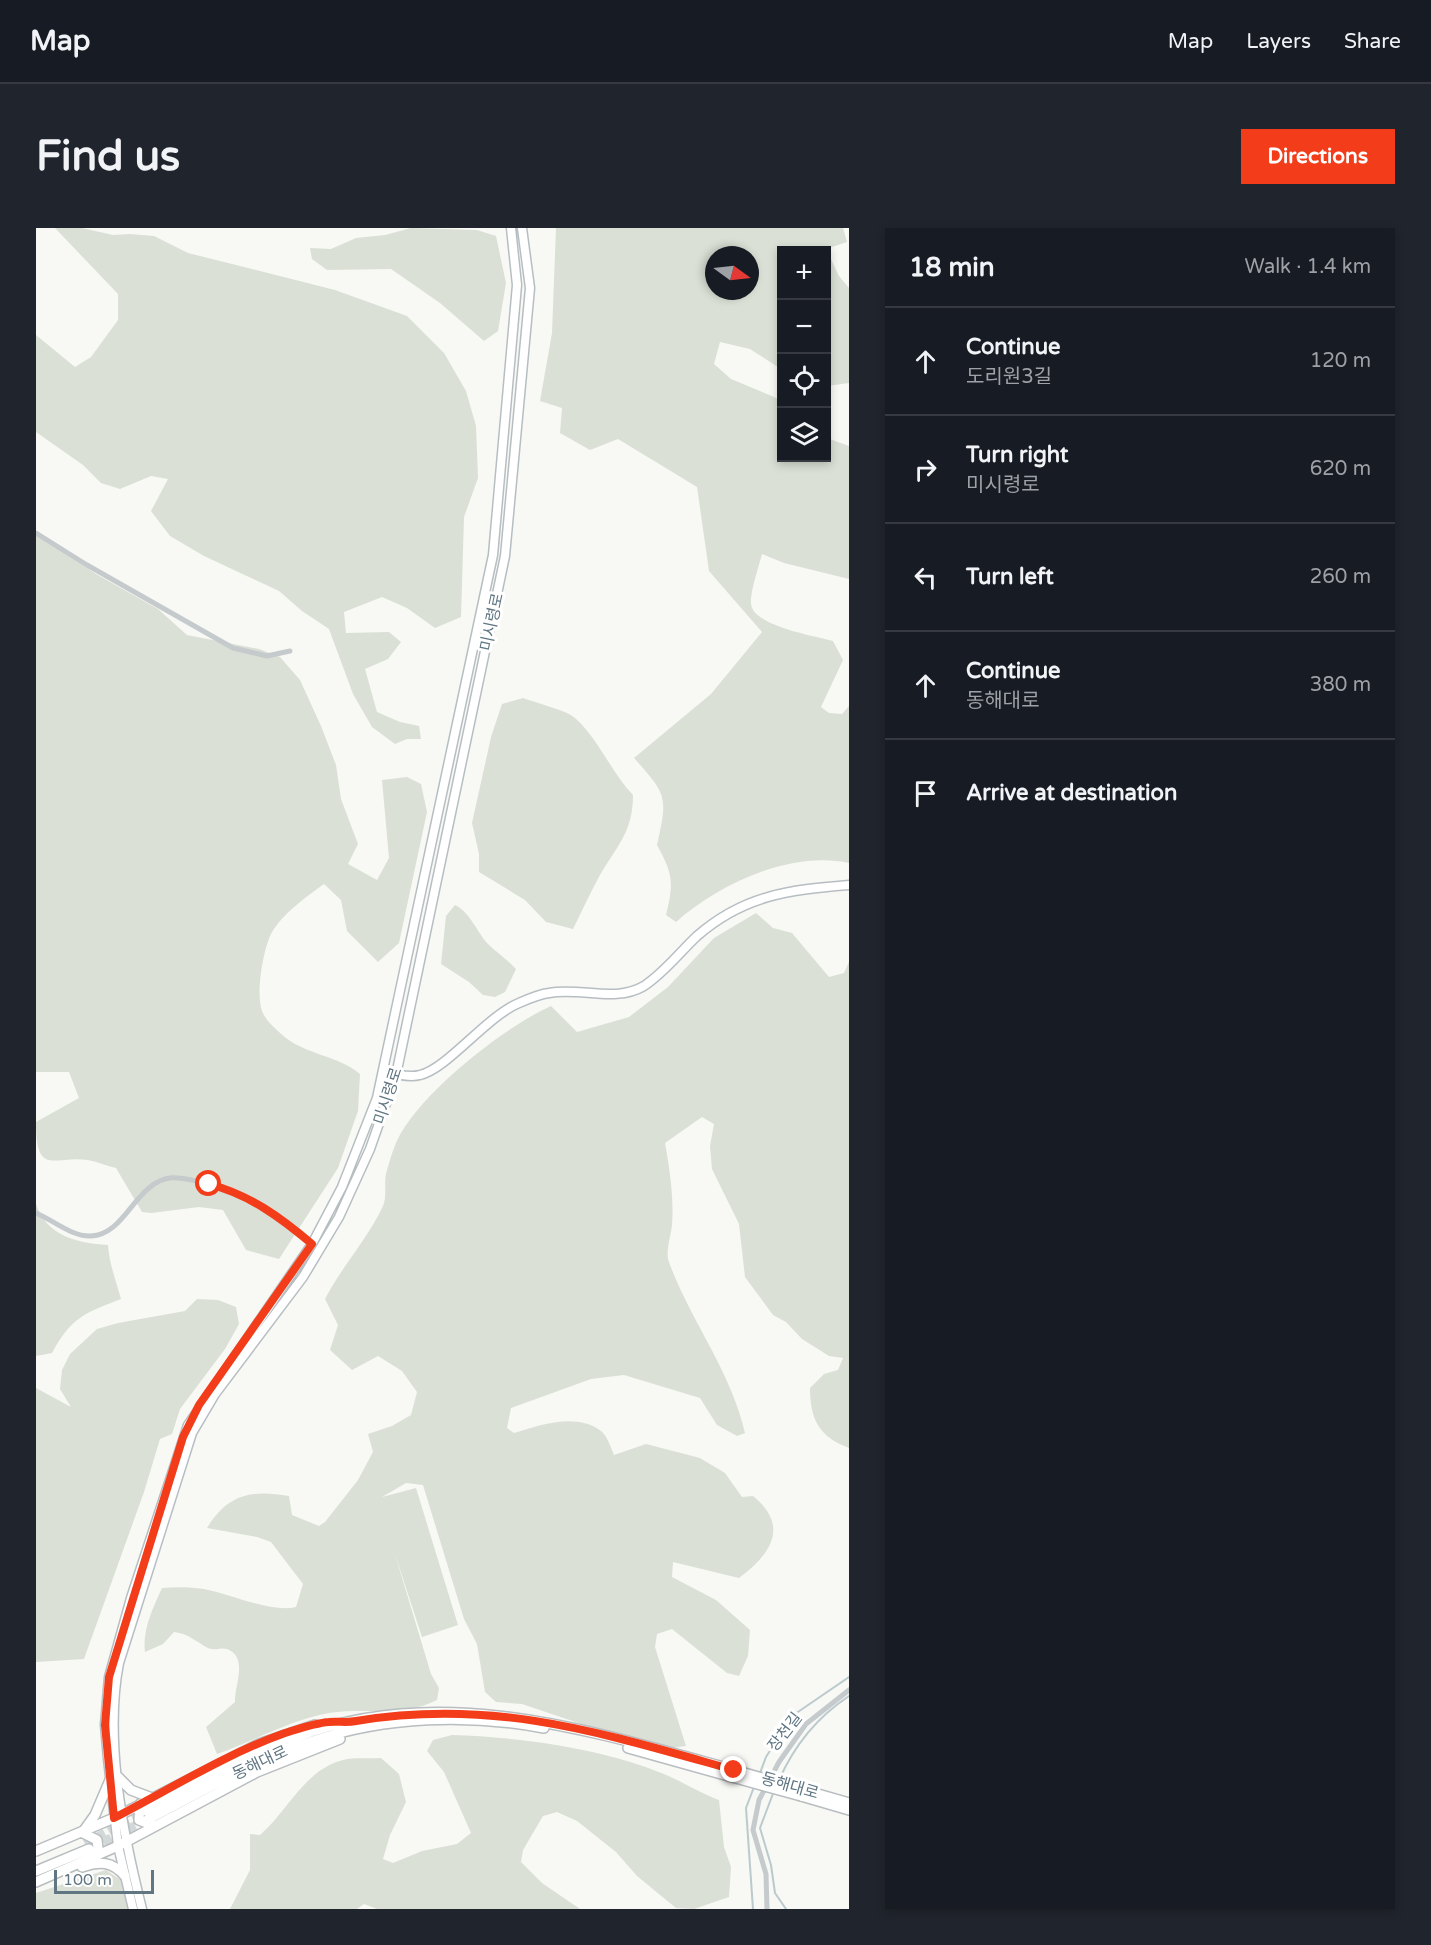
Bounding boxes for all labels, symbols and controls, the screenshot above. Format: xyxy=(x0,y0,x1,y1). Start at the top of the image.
text: Map xyxy=(30,24,90,58)
text: Map xyxy=(1168,29,1213,54)
text: Layers xyxy=(1246,29,1311,54)
text: Share xyxy=(1344,29,1401,54)
button: Directions xyxy=(1241,129,1395,184)
text: Find us xyxy=(36,131,180,182)
north arrow xyxy=(705,246,759,300)
map controls xyxy=(777,246,831,462)
button: + xyxy=(777,246,831,300)
text: 18 min xyxy=(909,252,995,283)
text: Walk · 1.4 km xyxy=(1244,255,1371,279)
button: − xyxy=(777,300,831,354)
text: Continue xyxy=(966,334,1061,360)
icon: ahead xyxy=(909,345,942,378)
text: 120 m xyxy=(1310,349,1371,373)
button: locate xyxy=(777,354,831,408)
text: 도리원3길 xyxy=(966,365,1052,389)
button: layers xyxy=(777,408,831,462)
text: Turn right xyxy=(966,442,1068,468)
icon: right xyxy=(909,453,942,486)
text: 620 m xyxy=(1310,457,1371,481)
text: 미시령로 xyxy=(966,473,1040,497)
icon: left xyxy=(909,561,942,594)
text: Turn left xyxy=(966,564,1054,590)
text: 260 m xyxy=(1310,565,1371,589)
street label: 미시령로 xyxy=(476,591,508,653)
text: Continue xyxy=(966,658,1061,684)
icon: ahead xyxy=(909,669,942,702)
text: 380 m xyxy=(1310,673,1371,697)
text: 동해대로 xyxy=(966,689,1040,713)
icon: arrive xyxy=(909,777,942,810)
text: Arrive at destination xyxy=(966,780,1177,806)
street label: 미시령로 xyxy=(369,1065,407,1127)
route start xyxy=(195,1170,221,1196)
street label: 장천길 xyxy=(764,1708,806,1756)
street label: 동해대로 xyxy=(229,1741,291,1785)
route end xyxy=(720,1756,746,1782)
street label: 동해대로 xyxy=(759,1768,821,1804)
scale bar xyxy=(54,1867,154,1894)
text: 100 m xyxy=(63,1870,112,1890)

